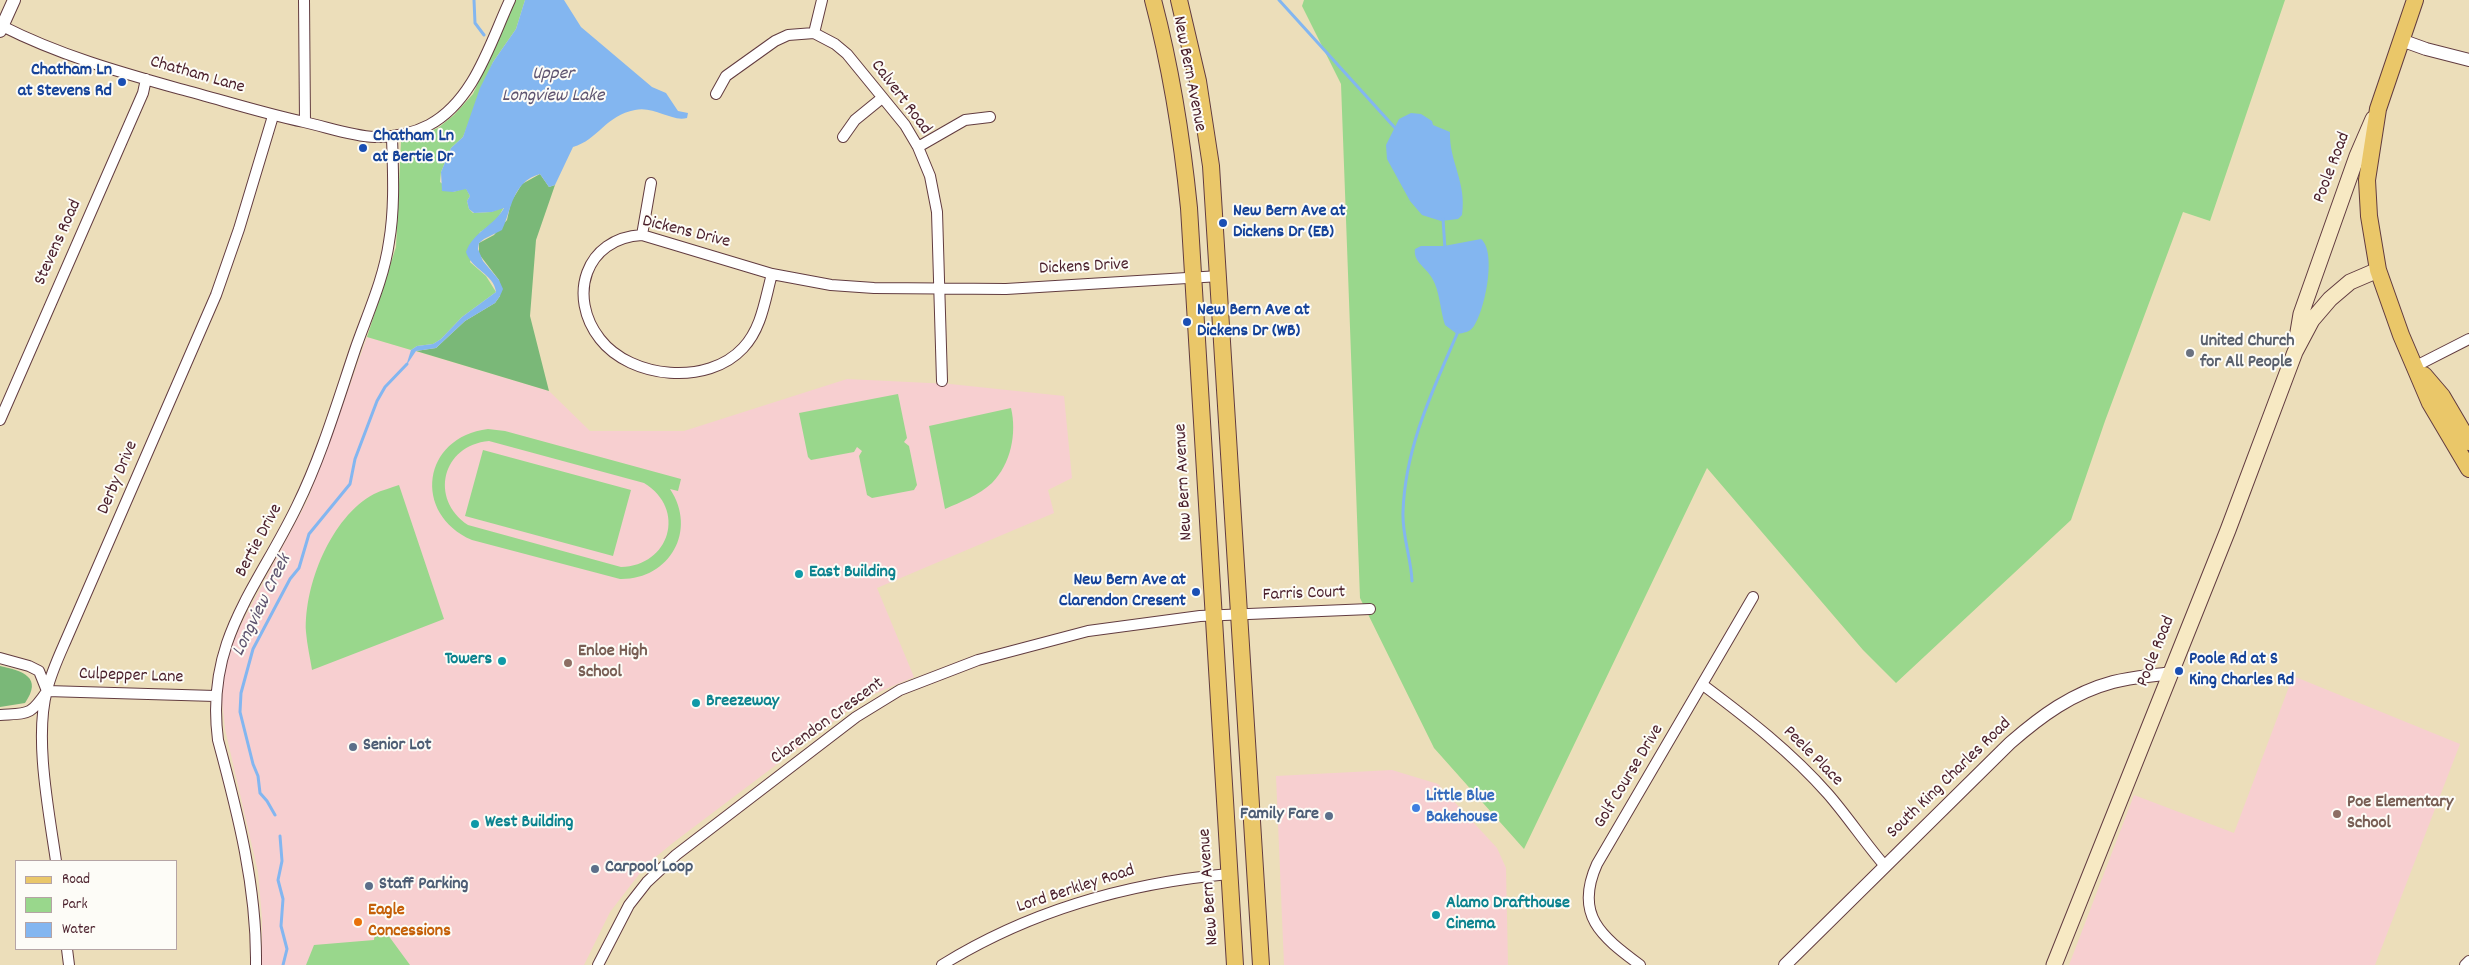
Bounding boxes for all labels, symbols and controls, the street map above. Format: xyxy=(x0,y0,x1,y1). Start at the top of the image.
street label: New Bern Avenue xyxy=(1166,14,1210,134)
street label: Chatham Lane xyxy=(147,52,247,100)
street label: Calvert Road xyxy=(865,56,935,140)
place label: Chatham Ln at Stevens Rd xyxy=(18,61,112,104)
water label: Upper Longview Lake xyxy=(502,64,604,108)
marker: Chatham Ln at Stevens Rd xyxy=(116,76,128,88)
place label: Chatham Ln at Bertie Dr xyxy=(373,127,454,170)
street label: Poole Road xyxy=(2310,130,2356,206)
marker: Chatham Ln at Bertie Dr xyxy=(357,142,369,154)
street label: Stevens Road xyxy=(31,197,87,289)
place label: New Bern Ave at Dickens Dr (EB) xyxy=(1233,202,1346,244)
street label: Dickens Drive xyxy=(640,212,732,254)
marker: New Bern Ave at Dickens Dr (EB) xyxy=(1217,217,1229,229)
street label: Dickens Drive xyxy=(1039,255,1129,281)
place label: New Bern Ave at Dickens Dr (WB) xyxy=(1197,301,1310,344)
marker: New Bern Ave at Dickens Dr (WB) xyxy=(1181,316,1193,328)
place label: United Church for All People xyxy=(2200,332,2294,374)
marker: United Church for All People xyxy=(2184,347,2196,359)
street label: New Bern Avenue xyxy=(1171,423,1199,541)
street label: Derby Drive xyxy=(94,438,144,518)
street label: Bertie Drive xyxy=(232,501,288,581)
water label: Longview Creek xyxy=(229,551,297,661)
place label: East Building xyxy=(809,563,896,585)
marker: East Building xyxy=(793,568,805,580)
place label: New Bern Ave at Clarendon Cresent xyxy=(1059,571,1186,614)
street label: Farris Court xyxy=(1262,583,1346,607)
marker: New Bern Ave at Clarendon Cresent xyxy=(1190,586,1202,598)
street label: Poole Road xyxy=(2133,614,2181,690)
place label: Enloe High School xyxy=(578,642,647,684)
place label: Towers xyxy=(445,650,492,672)
place label: Poole Rd at S King Charles Rd xyxy=(2189,650,2294,692)
marker: Towers xyxy=(496,655,508,667)
marker: Enloe High School xyxy=(562,657,574,669)
street label: Culpepper Lane xyxy=(78,664,184,690)
marker: Poole Rd at S King Charles Rd xyxy=(2173,665,2185,677)
street label: Clarendon Crescent xyxy=(767,674,889,770)
place label: Breezeway xyxy=(706,692,779,714)
marker: Breezeway xyxy=(690,697,702,709)
street label: South King Charles Road xyxy=(1883,714,2017,844)
street label: Golf Course Drive xyxy=(1590,721,1670,833)
street label: Peele Place xyxy=(1777,722,1847,792)
place label: Senior Lot xyxy=(363,736,431,758)
marker: Senior Lot xyxy=(347,741,359,753)
place label: Little Blue Bakehouse xyxy=(1426,787,1498,830)
place label: Poe Elementary School xyxy=(2347,793,2453,836)
marker: Little Blue Bakehouse xyxy=(1410,802,1422,814)
place label: Family Fare xyxy=(1240,805,1319,827)
marker: Poe Elementary School xyxy=(2331,808,2343,820)
marker: Family Fare xyxy=(1323,810,1335,822)
place label: West Building xyxy=(485,813,573,835)
marker: West Building xyxy=(469,818,481,830)
street label: New Bern Avenue xyxy=(1195,828,1225,946)
place label: Carpool Loop xyxy=(605,858,693,880)
legend xyxy=(15,860,178,950)
street label: Lord Berkley Road xyxy=(1014,861,1138,919)
marker: Carpool Loop xyxy=(589,863,601,875)
text: Road xyxy=(62,869,90,891)
place label: Staff Parking xyxy=(379,875,468,897)
marker: Staff Parking xyxy=(363,880,375,892)
text: Park xyxy=(62,894,88,916)
place label: Alamo Drafthouse Cinema xyxy=(1446,894,1570,936)
place label: Eagle Concessions xyxy=(368,901,451,944)
marker: Alamo Drafthouse Cinema xyxy=(1430,909,1442,921)
marker: Eagle Concessions xyxy=(352,916,364,928)
text: Water xyxy=(62,919,95,941)

